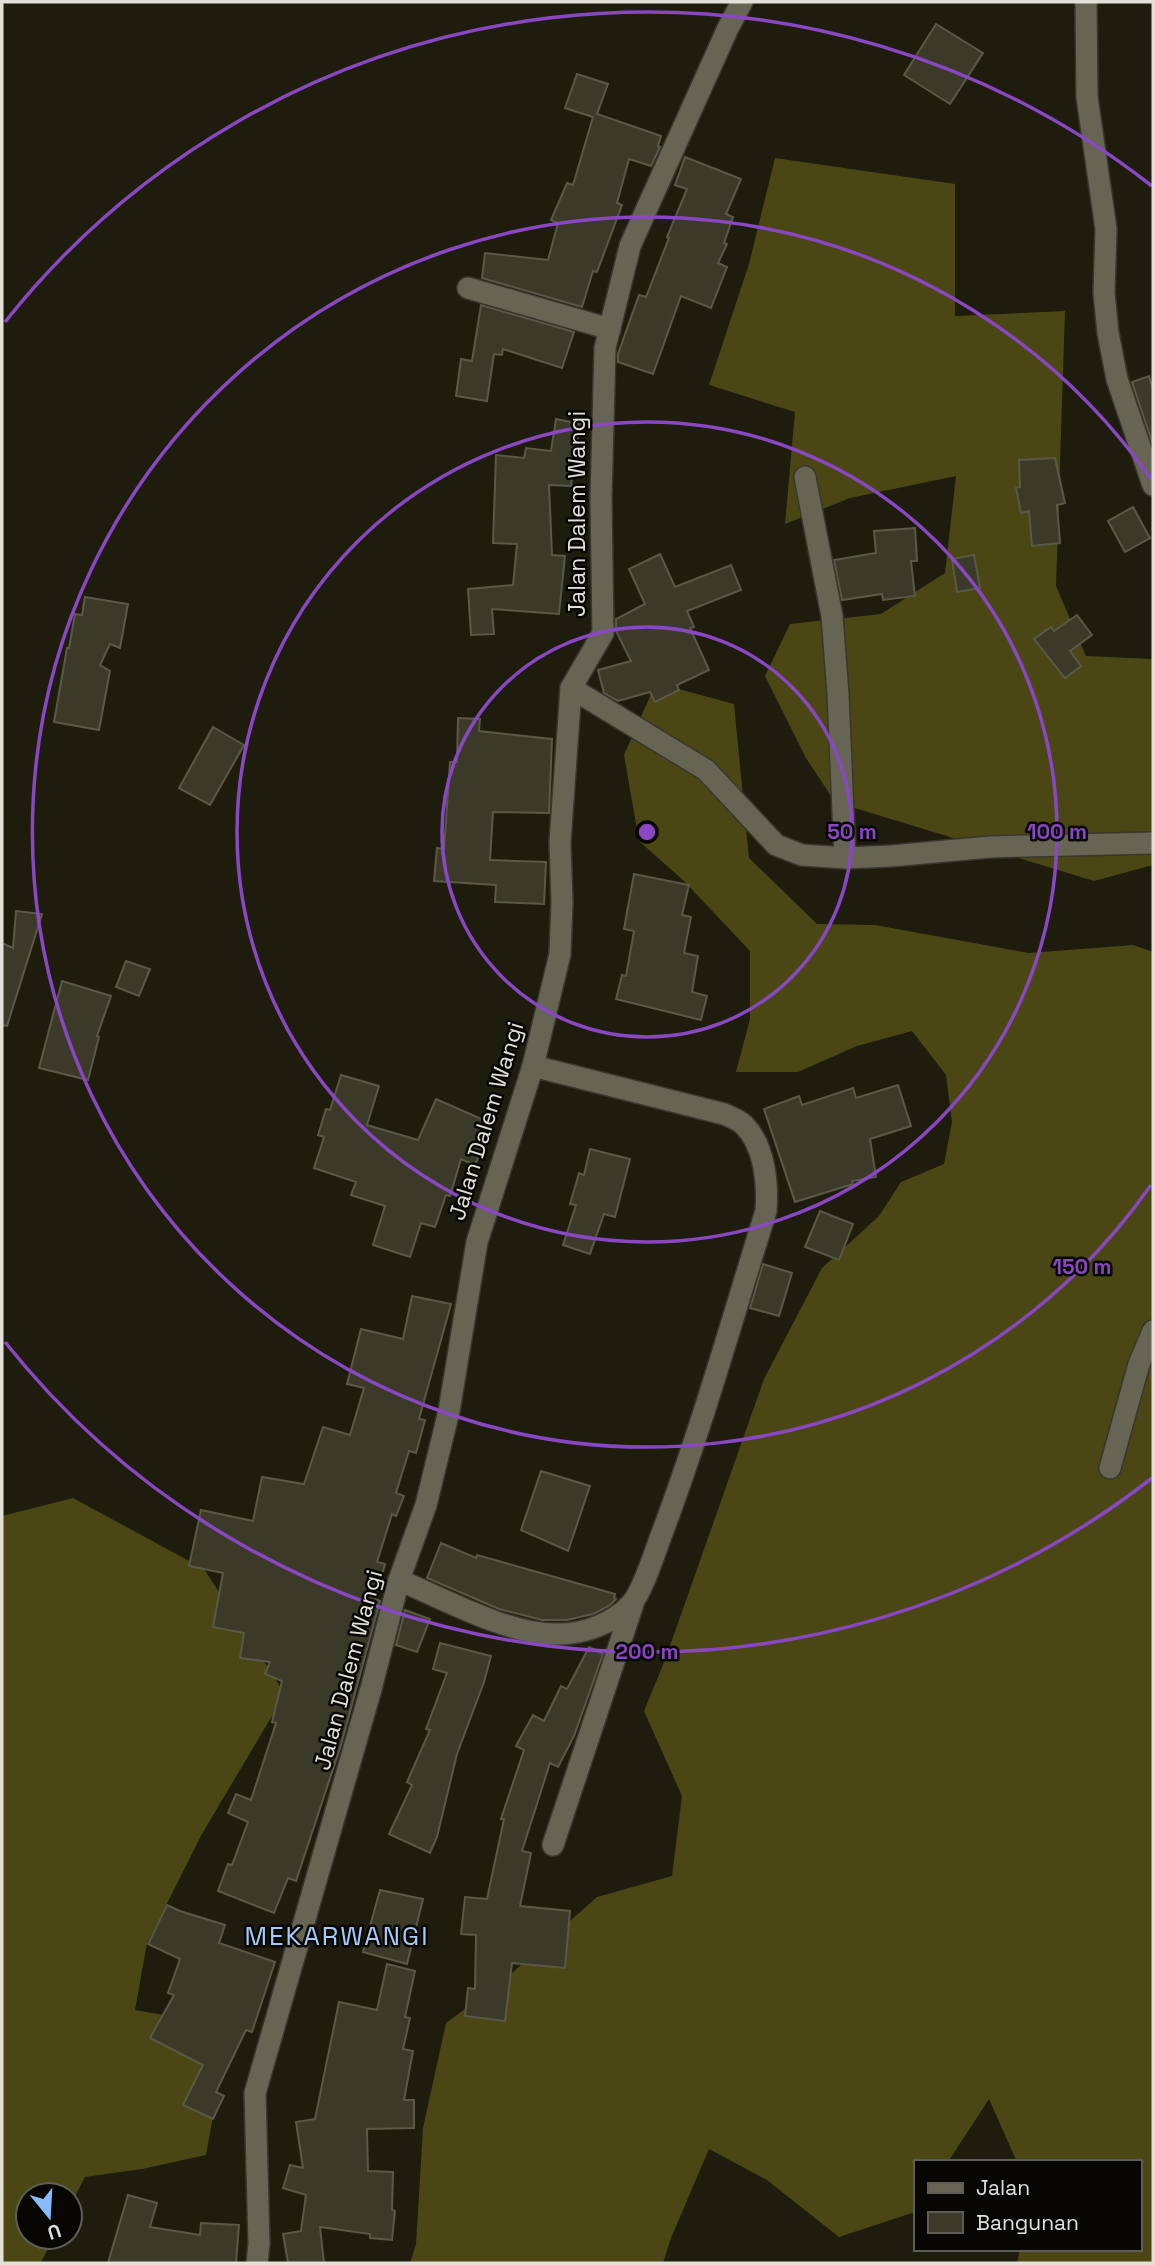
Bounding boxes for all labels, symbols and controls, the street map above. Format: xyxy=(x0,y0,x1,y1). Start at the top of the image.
street label: Jalan Dalem Wangi xyxy=(562,411,592,617)
text: 50 m xyxy=(827,818,877,845)
text: 100 m xyxy=(1027,818,1087,845)
centre of rings xyxy=(635,820,659,844)
street label: Jalan Dalem Wangi xyxy=(442,1018,530,1224)
text: 150 m xyxy=(1053,1253,1111,1280)
street label: Jalan Dalem Wangi xyxy=(307,1567,389,1773)
text: 200 m xyxy=(616,1638,678,1665)
district label: MEKARWANGI xyxy=(244,1919,430,1953)
legend xyxy=(914,2160,1141,2251)
text: Jalan xyxy=(976,2174,1030,2201)
north arrow xyxy=(14,2181,84,2251)
text: Bangunan xyxy=(976,2209,1079,2236)
text: U xyxy=(44,2218,64,2246)

